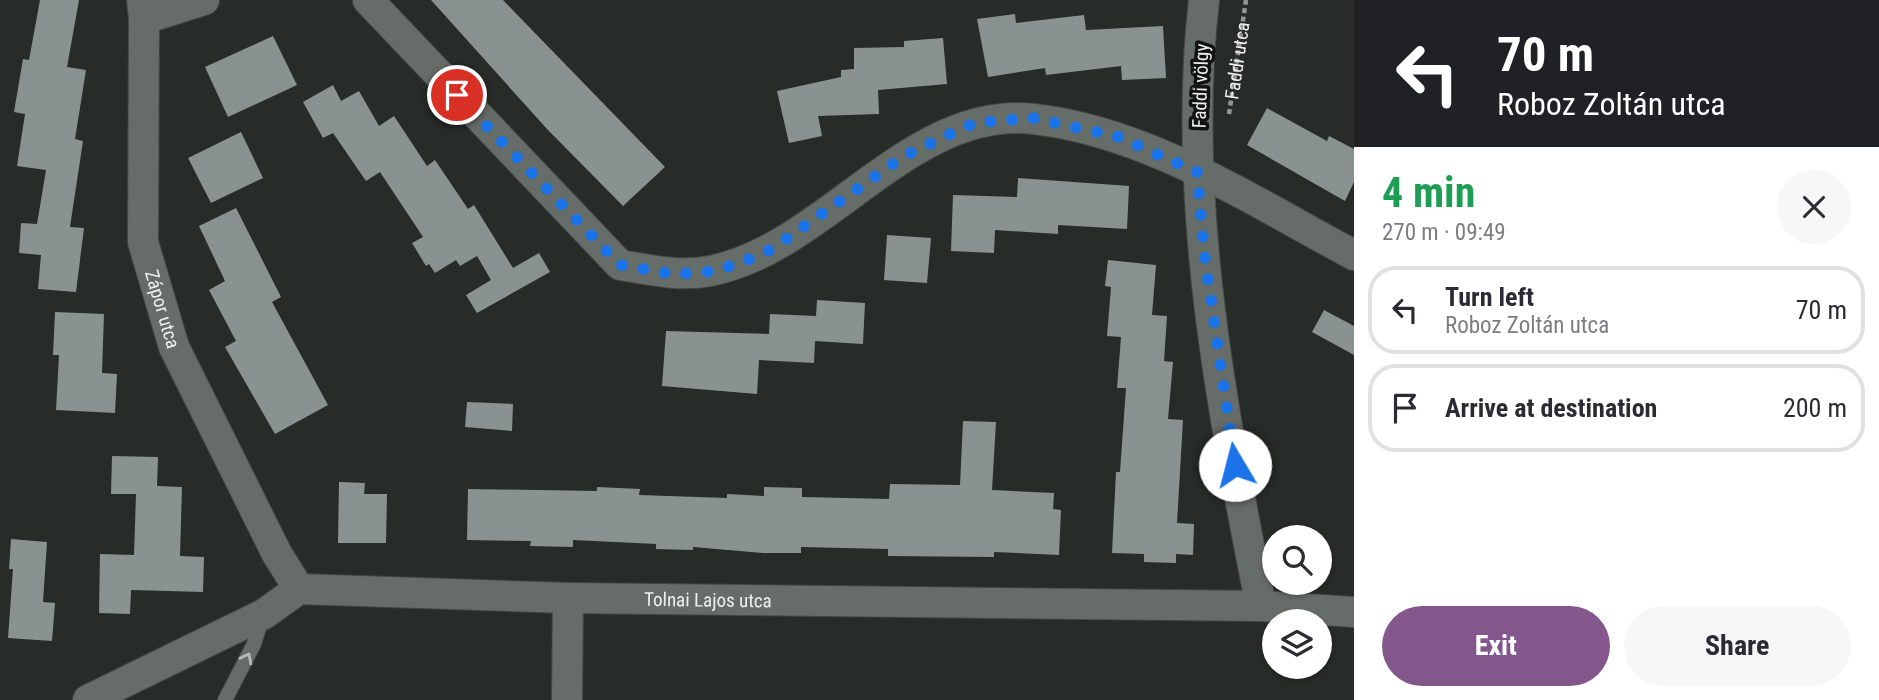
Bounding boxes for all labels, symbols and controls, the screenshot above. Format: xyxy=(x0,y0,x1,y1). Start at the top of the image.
street label: Faddi utca xyxy=(1220,20,1255,101)
text: 70 m xyxy=(1497,26,1594,83)
icon: left xyxy=(1382,28,1473,119)
street label: Faddi völgy xyxy=(1188,43,1213,129)
pin xyxy=(427,65,487,125)
icon: arrive xyxy=(438,76,476,114)
text: Roboz Zoltán utca xyxy=(1497,85,1726,123)
text: 4 min xyxy=(1382,168,1475,217)
button: close xyxy=(1777,170,1851,244)
text: 270 m · 09:49 xyxy=(1382,219,1506,246)
street label: Zápor utca xyxy=(140,267,185,351)
text: Turn left xyxy=(1445,282,1534,312)
icon: left xyxy=(1386,291,1424,329)
text: 70 m xyxy=(1796,295,1847,325)
text: Roboz Zoltán utca xyxy=(1445,312,1609,339)
icon: arrive xyxy=(1386,389,1424,427)
text: Arrive at destination xyxy=(1445,393,1657,423)
text: 200 m xyxy=(1783,393,1847,423)
position arrow xyxy=(1198,428,1272,502)
map controls xyxy=(1262,525,1332,679)
button: search xyxy=(1262,525,1332,595)
street label: Tolnai Lajos utca xyxy=(644,588,772,612)
button: Exit xyxy=(1382,606,1610,686)
button: Share xyxy=(1624,606,1851,686)
button: layers xyxy=(1262,609,1332,679)
one-way arrow xyxy=(239,653,252,665)

